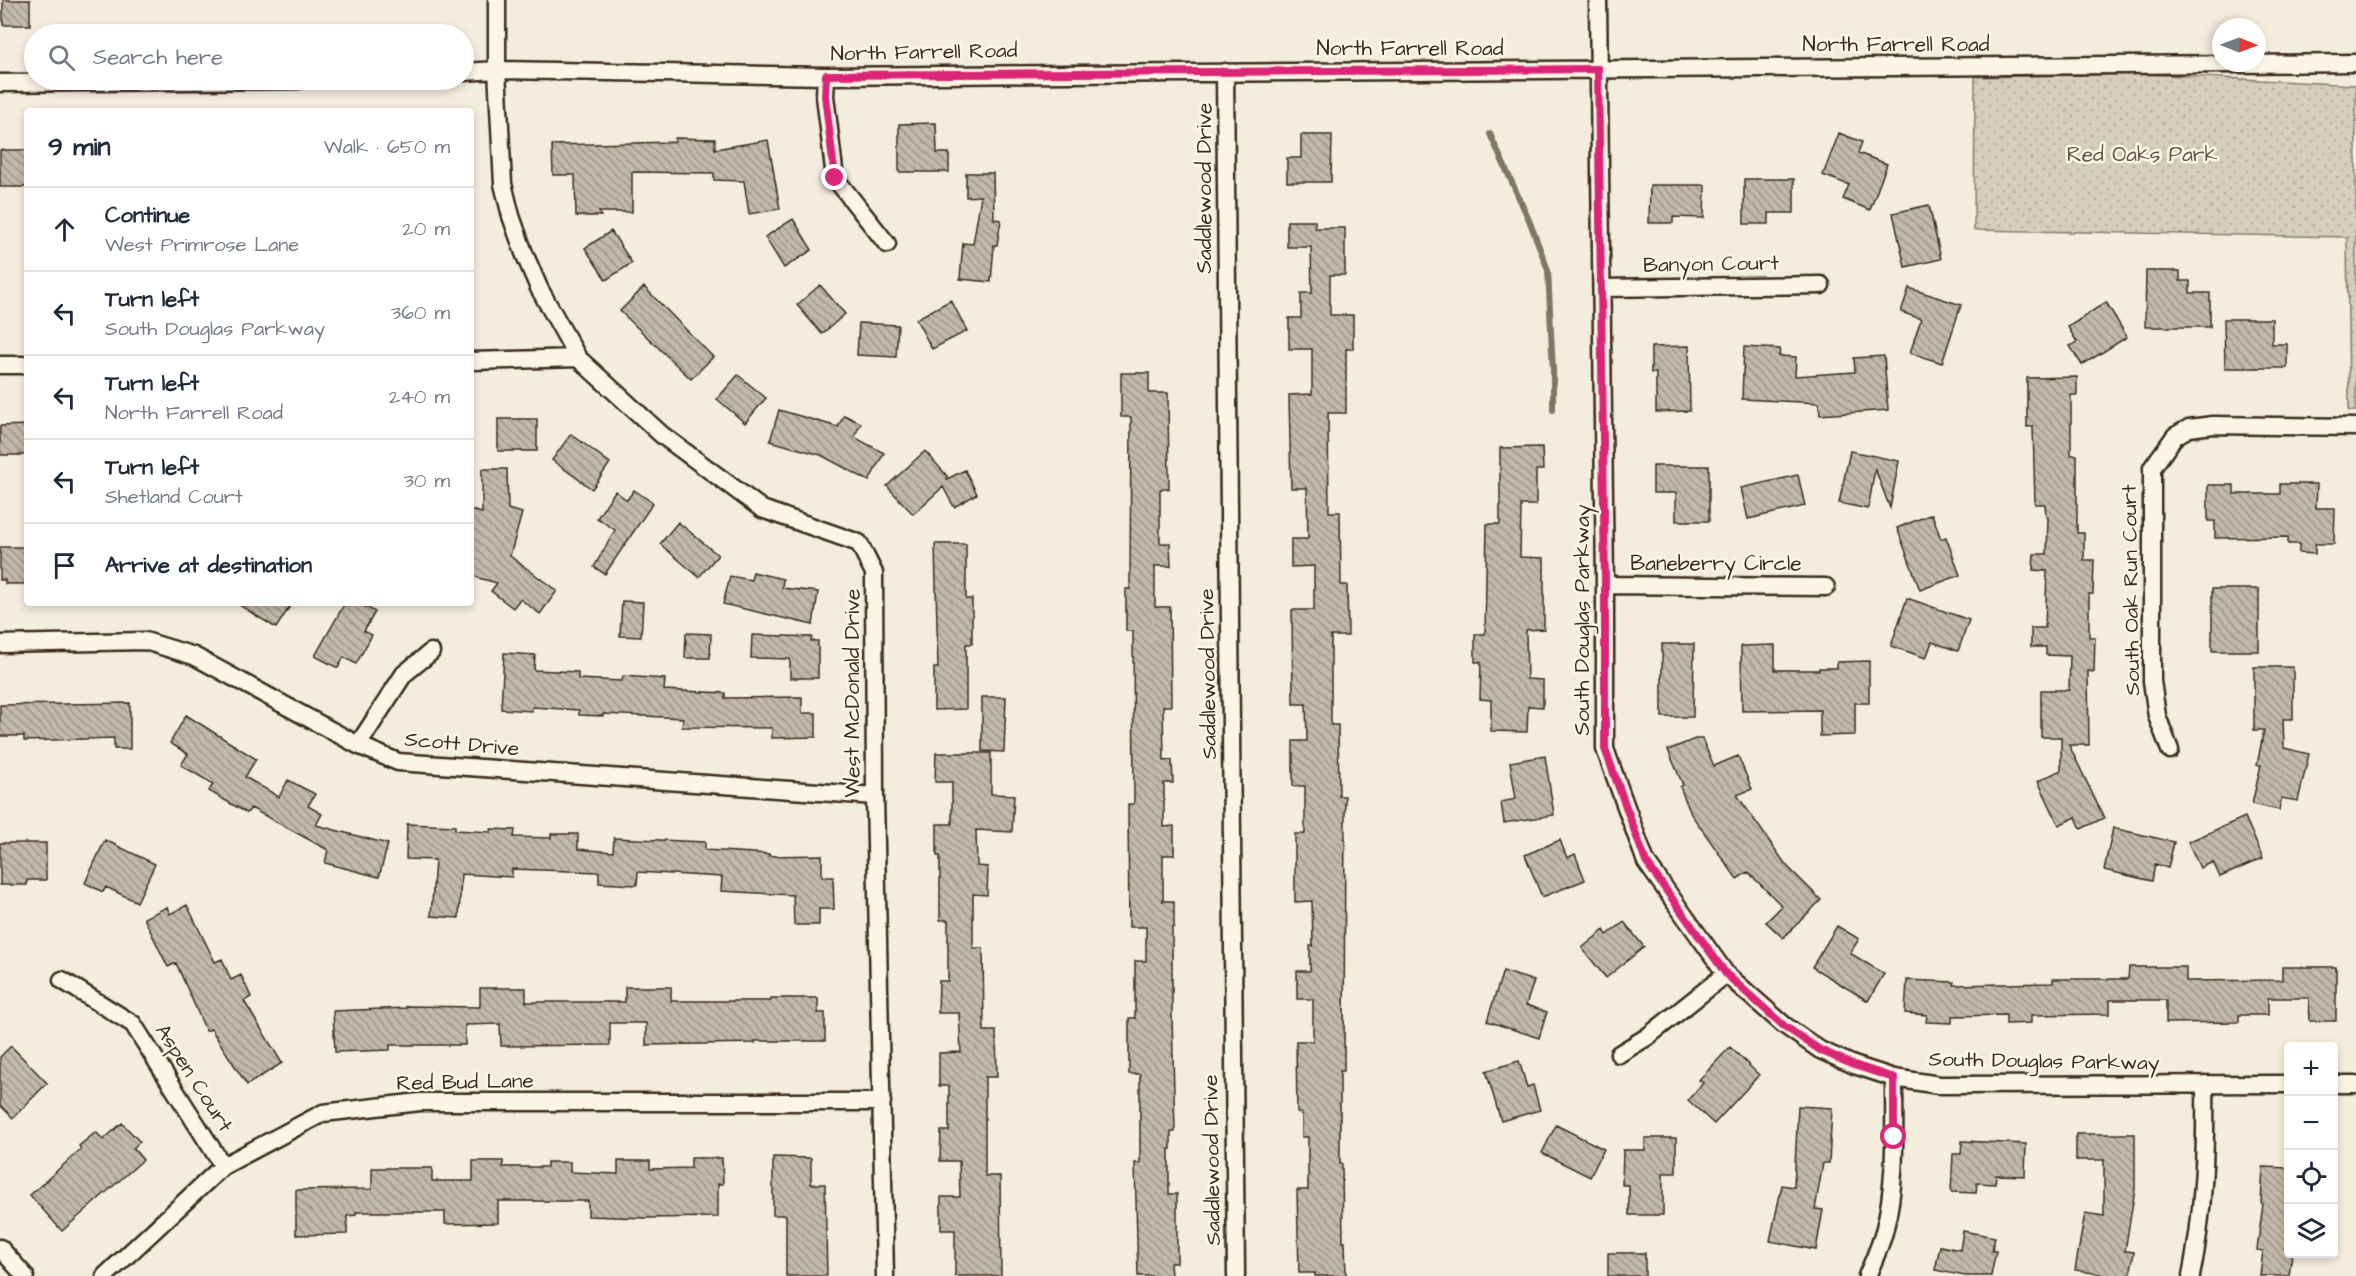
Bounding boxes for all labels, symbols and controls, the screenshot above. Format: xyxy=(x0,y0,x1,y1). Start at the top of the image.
north arrow xyxy=(2212,18,2266,72)
search box xyxy=(24,24,474,90)
street label: North Farrell Road xyxy=(1803,30,1990,59)
street label: North Farrell Road xyxy=(1317,34,1504,63)
street label: North Farrell Road xyxy=(830,36,1018,68)
icon: search xyxy=(45,41,78,74)
text: Search here xyxy=(93,42,223,73)
street label: Saddlewood Drive xyxy=(1190,103,1219,273)
text: 9 min xyxy=(48,129,110,165)
text: Walk · 650 m xyxy=(324,133,450,161)
park label: Red Oaks Park xyxy=(2067,140,2217,169)
route end xyxy=(821,164,847,190)
text: Continue xyxy=(105,200,190,231)
icon: ahead xyxy=(48,213,81,246)
text: 20 m xyxy=(402,215,450,243)
text: West Primrose Lane xyxy=(105,231,299,259)
street label: Banyon Court xyxy=(1643,248,1780,282)
text: Turn left xyxy=(105,284,199,315)
icon: left xyxy=(48,297,81,330)
text: 360 m xyxy=(391,299,450,327)
text: South Douglas Parkway xyxy=(105,315,325,343)
text: Turn left xyxy=(105,368,199,399)
icon: left xyxy=(48,381,81,414)
text: 240 m xyxy=(389,383,450,411)
text: North Farrell Road xyxy=(105,399,283,427)
text: Turn left xyxy=(105,452,199,483)
icon: left xyxy=(48,465,81,498)
text: 30 m xyxy=(404,467,450,495)
text: Shetland Court xyxy=(105,483,243,511)
street label: South Oak Run Court xyxy=(2115,484,2147,696)
street label: South Douglas Parkway xyxy=(1568,504,1599,735)
icon: arrive xyxy=(48,549,81,582)
street label: Baneberry Circle xyxy=(1630,549,1802,580)
text: Arrive at destination xyxy=(105,550,312,581)
street label: Saddlewood Drive xyxy=(1192,588,1224,760)
street label: West McDonald Drive xyxy=(838,589,867,797)
street label: Scott Drive xyxy=(404,725,520,763)
street label: Aspen Court xyxy=(147,1018,240,1139)
map controls xyxy=(2284,1042,2338,1258)
button: + xyxy=(2284,1042,2338,1096)
street label: South Douglas Parkway xyxy=(1928,1044,2160,1080)
street label: Red Bud Lane xyxy=(396,1066,534,1098)
street label: Saddlewood Drive xyxy=(1196,1074,1228,1246)
button: − xyxy=(2284,1096,2338,1150)
route start xyxy=(1880,1123,1906,1149)
button: locate xyxy=(2284,1150,2338,1204)
button: layers xyxy=(2284,1204,2338,1258)

